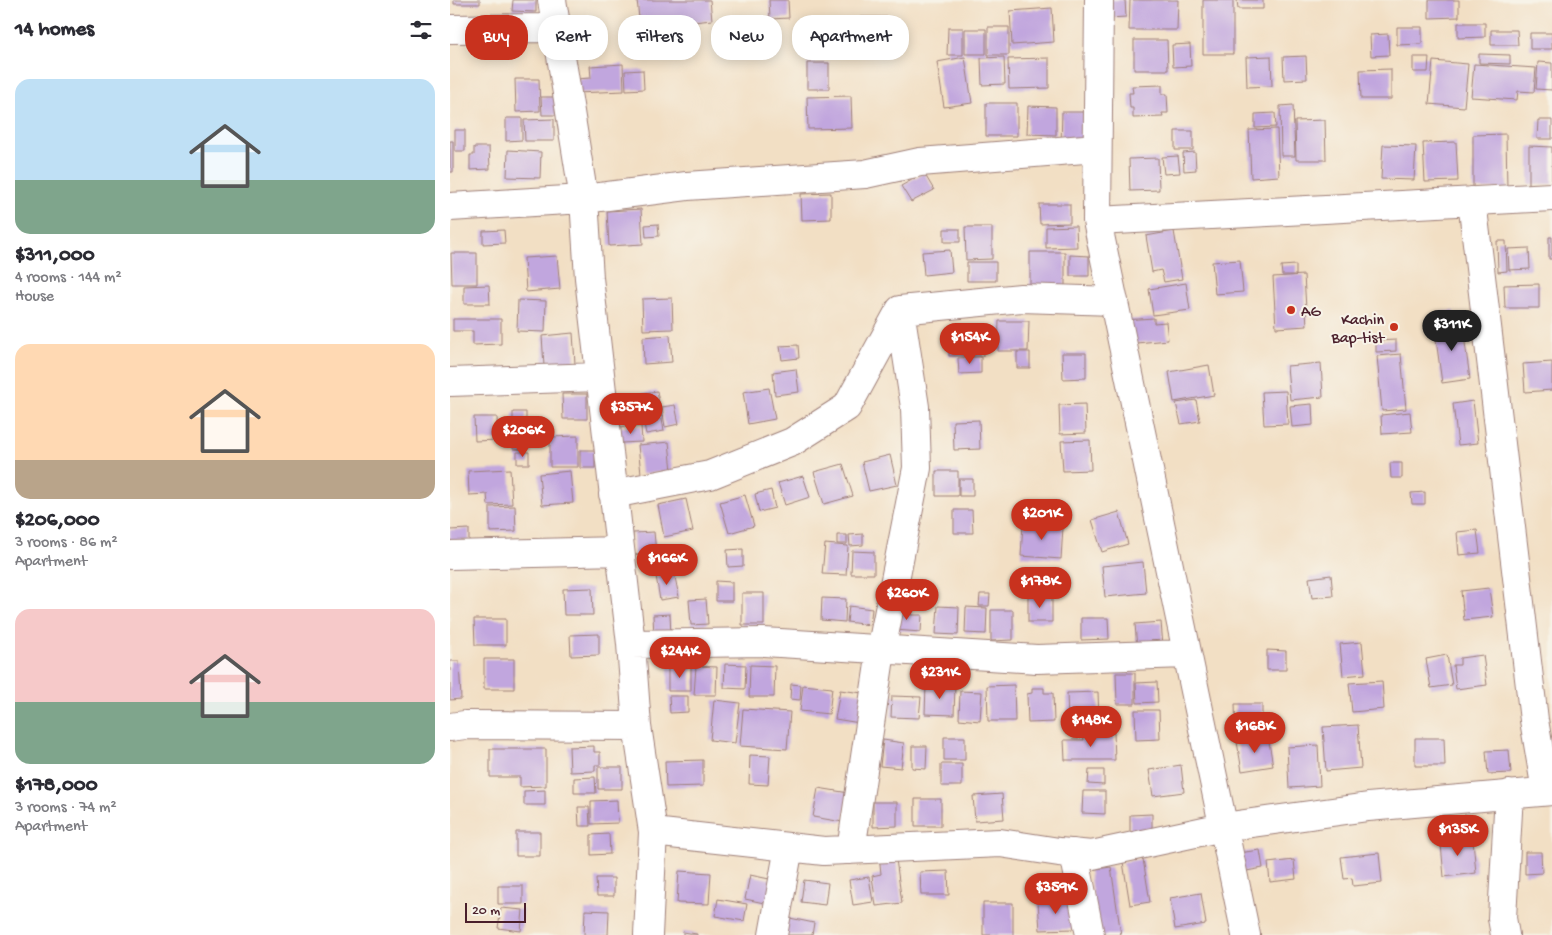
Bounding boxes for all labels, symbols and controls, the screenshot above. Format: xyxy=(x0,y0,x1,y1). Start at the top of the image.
chip: Buy xyxy=(465,15,528,60)
chip: Rent xyxy=(538,15,608,60)
chip: Filters xyxy=(618,15,701,60)
chip: New xyxy=(711,15,782,60)
chip: Apartment xyxy=(792,15,909,60)
icon: filters xyxy=(407,16,435,44)
text: 14 homes xyxy=(15,18,94,43)
icon: home xyxy=(180,111,270,201)
text: $311,000 xyxy=(15,244,95,269)
text: 4 rooms · 144 m² xyxy=(15,269,122,288)
text: House xyxy=(15,288,54,307)
marker: AG xyxy=(1285,304,1297,316)
place label: AG xyxy=(1301,304,1321,323)
pin: $311K xyxy=(1417,310,1487,352)
place label: Kachin Bap-tist xyxy=(1331,312,1385,349)
text: $311K xyxy=(1433,316,1471,335)
marker: Kachin Bap-tist xyxy=(1388,321,1400,333)
pin: $154K xyxy=(935,322,1005,365)
text: $154K xyxy=(951,329,989,348)
icon: home xyxy=(180,376,270,466)
pin: $357K xyxy=(596,392,666,435)
text: $357K xyxy=(610,399,652,418)
pin: $206K xyxy=(488,416,558,458)
text: $206K xyxy=(502,422,544,441)
pin: $201K xyxy=(1007,498,1077,541)
text: $201K xyxy=(1022,505,1062,524)
text: $206,000 xyxy=(15,509,100,534)
text: 3 rooms · 86 m² xyxy=(15,534,118,553)
pin: $166K xyxy=(632,544,702,586)
text: $166K xyxy=(648,550,686,569)
text: Apartment xyxy=(15,553,87,572)
pin: $178K xyxy=(1005,566,1075,609)
text: $178K xyxy=(1020,573,1060,592)
pin: $260K xyxy=(872,578,942,621)
text: $260K xyxy=(886,585,928,604)
pin: $244K xyxy=(645,636,715,679)
icon: home xyxy=(180,641,270,731)
text: $244K xyxy=(661,643,699,662)
pin: $231K xyxy=(905,658,975,700)
text: $231K xyxy=(921,664,959,683)
pin: $148K xyxy=(1056,706,1126,748)
text: $148K xyxy=(1072,712,1110,731)
pin: $168K xyxy=(1220,712,1290,754)
text: $168K xyxy=(1235,718,1275,737)
text: $178,000 xyxy=(15,774,98,799)
text: 3 rooms · 74 m² xyxy=(15,799,117,818)
pin: $135K xyxy=(1423,814,1493,857)
text: Apartment xyxy=(15,818,87,837)
text: $135K xyxy=(1438,821,1478,840)
pin: $359K xyxy=(1021,872,1091,915)
text: $359K xyxy=(1036,879,1076,898)
scale bar xyxy=(465,900,526,923)
text: 20 m xyxy=(472,903,500,920)

